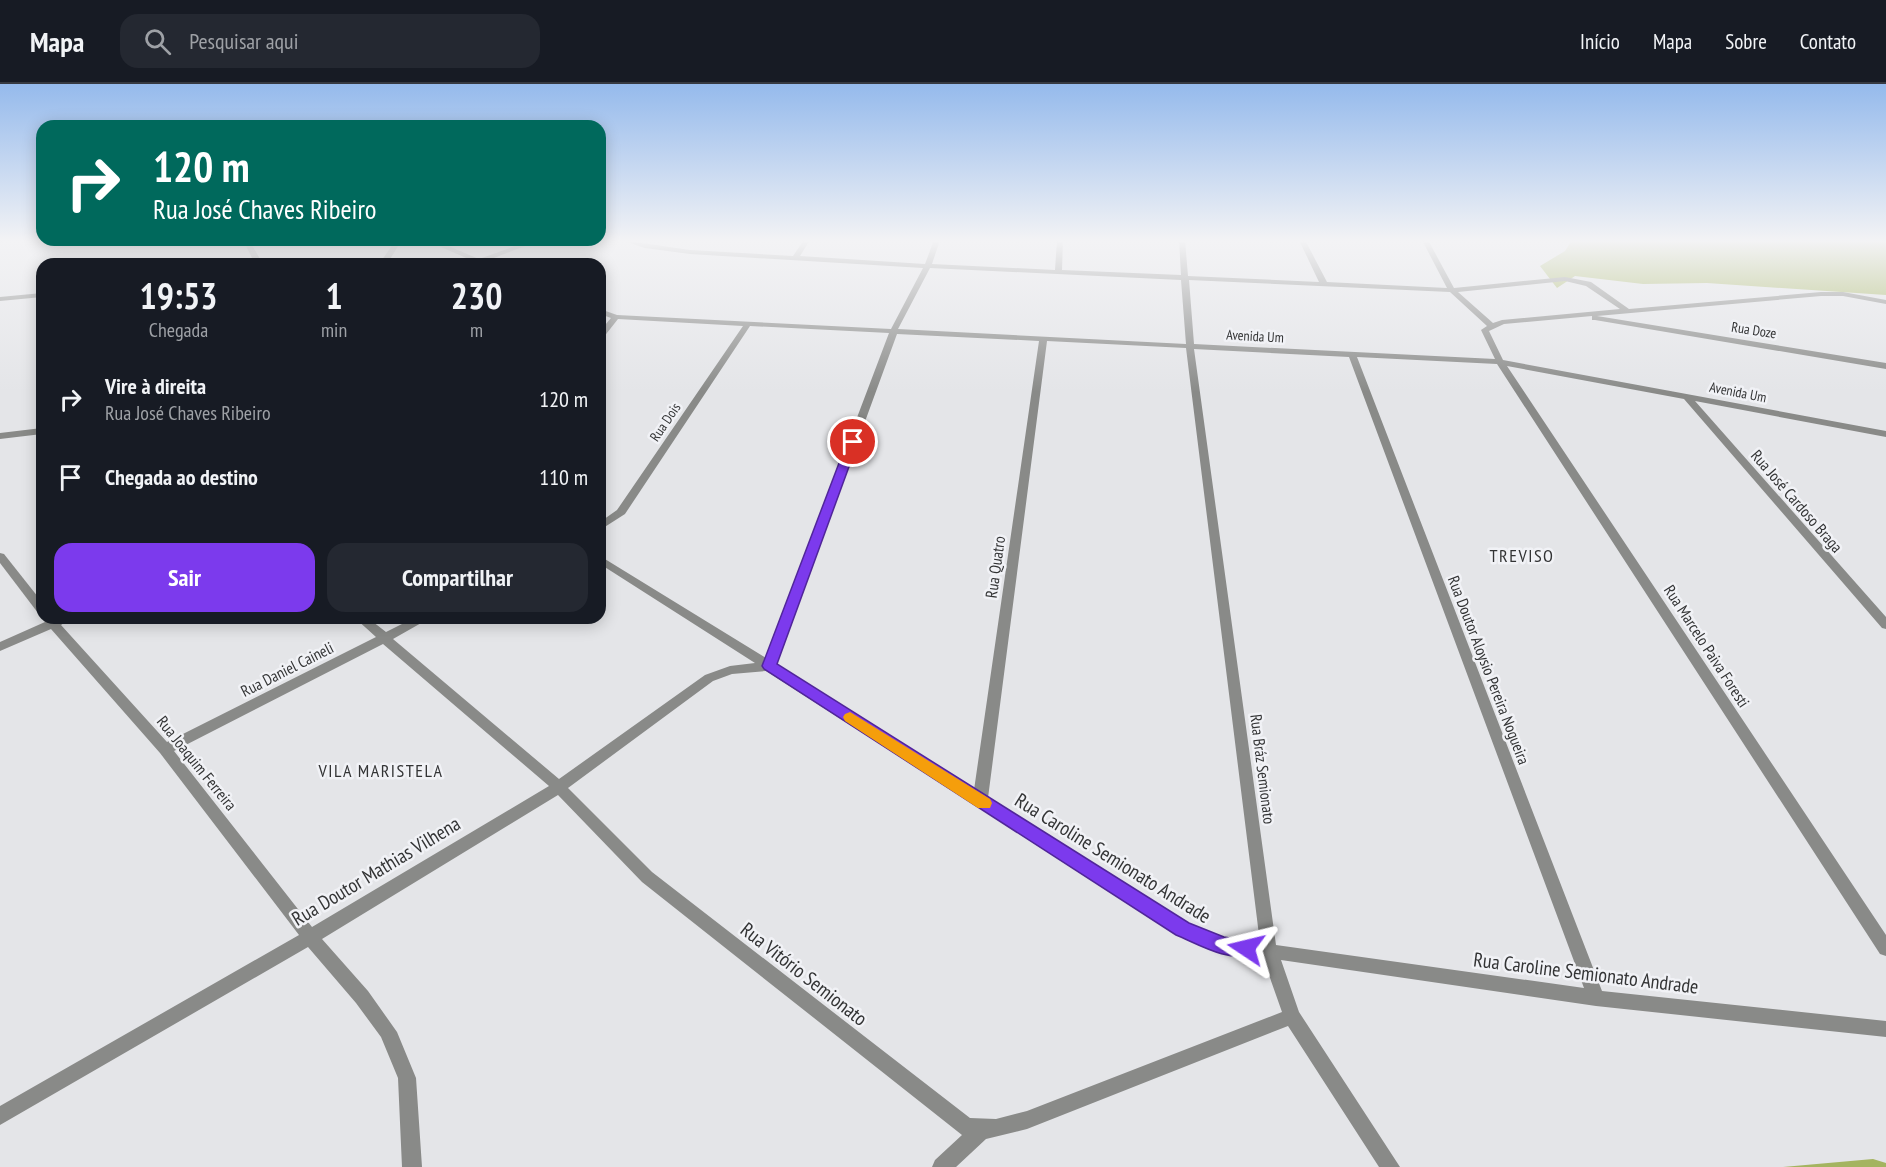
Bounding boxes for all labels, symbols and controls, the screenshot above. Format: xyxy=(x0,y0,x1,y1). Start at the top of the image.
search box xyxy=(120,14,540,68)
text: Mapa xyxy=(30,23,84,60)
icon: search xyxy=(141,25,174,58)
text: Pesquisar aqui xyxy=(189,27,298,55)
text: Início xyxy=(1580,28,1620,55)
text: Mapa xyxy=(1653,28,1692,55)
text: Sobre xyxy=(1725,28,1767,55)
text: Contato xyxy=(1800,28,1856,55)
text: 120 m xyxy=(153,139,250,194)
icon: right xyxy=(54,144,132,222)
text: Rua José Chaves Ribeiro xyxy=(153,192,377,226)
text: 19:53 xyxy=(140,272,217,319)
text: 1 xyxy=(325,272,343,319)
text: 230 xyxy=(451,272,502,319)
text: Chegada xyxy=(149,317,208,343)
text: min xyxy=(321,317,347,343)
text: m xyxy=(470,317,483,343)
street label: Rua Doze xyxy=(1730,318,1778,342)
street label: Avenida Um xyxy=(1226,326,1284,346)
text: Vire à direita xyxy=(105,372,206,400)
street label: Avenida Um xyxy=(1708,378,1768,406)
icon: right xyxy=(54,383,87,416)
text: 120 m xyxy=(539,385,588,413)
street label: Rua Dois xyxy=(646,399,684,445)
text: Rua José Chaves Ribeiro xyxy=(105,400,271,426)
pin xyxy=(827,416,878,467)
icon: arrive xyxy=(836,425,869,458)
street label: Rua José Cardoso Braga xyxy=(1747,446,1847,556)
icon: arrive xyxy=(54,461,87,494)
text: Chegada ao destino xyxy=(105,463,258,491)
text: 110 m xyxy=(539,463,588,491)
street label: Rua Quatro xyxy=(981,535,1009,599)
button: Sair xyxy=(54,543,315,612)
button: Compartilhar xyxy=(327,543,588,612)
district label: TREVISO xyxy=(1489,544,1555,567)
street label: Rua Doutor Aloysio Pereira Nogueira xyxy=(1444,573,1534,767)
street label: Rua Marcelo Paiva Foresti xyxy=(1660,581,1754,711)
street label: Rua Daniel Caineli xyxy=(237,637,337,701)
street label: Rua Joaquim Ferreira xyxy=(153,712,241,814)
street label: Rua Bráz Semionato xyxy=(1246,713,1280,825)
district label: VILA MARISTELA xyxy=(317,759,444,782)
street label: Rua Caroline Semionato Andrade xyxy=(1010,787,1216,929)
street label: Rua Doutor Mathias Vilhena xyxy=(287,810,465,932)
street label: Rua Vitório Semionato xyxy=(735,916,873,1032)
position arrow xyxy=(1214,916,1278,980)
street label: Rua Caroline Semionato Andrade xyxy=(1472,946,1700,1000)

